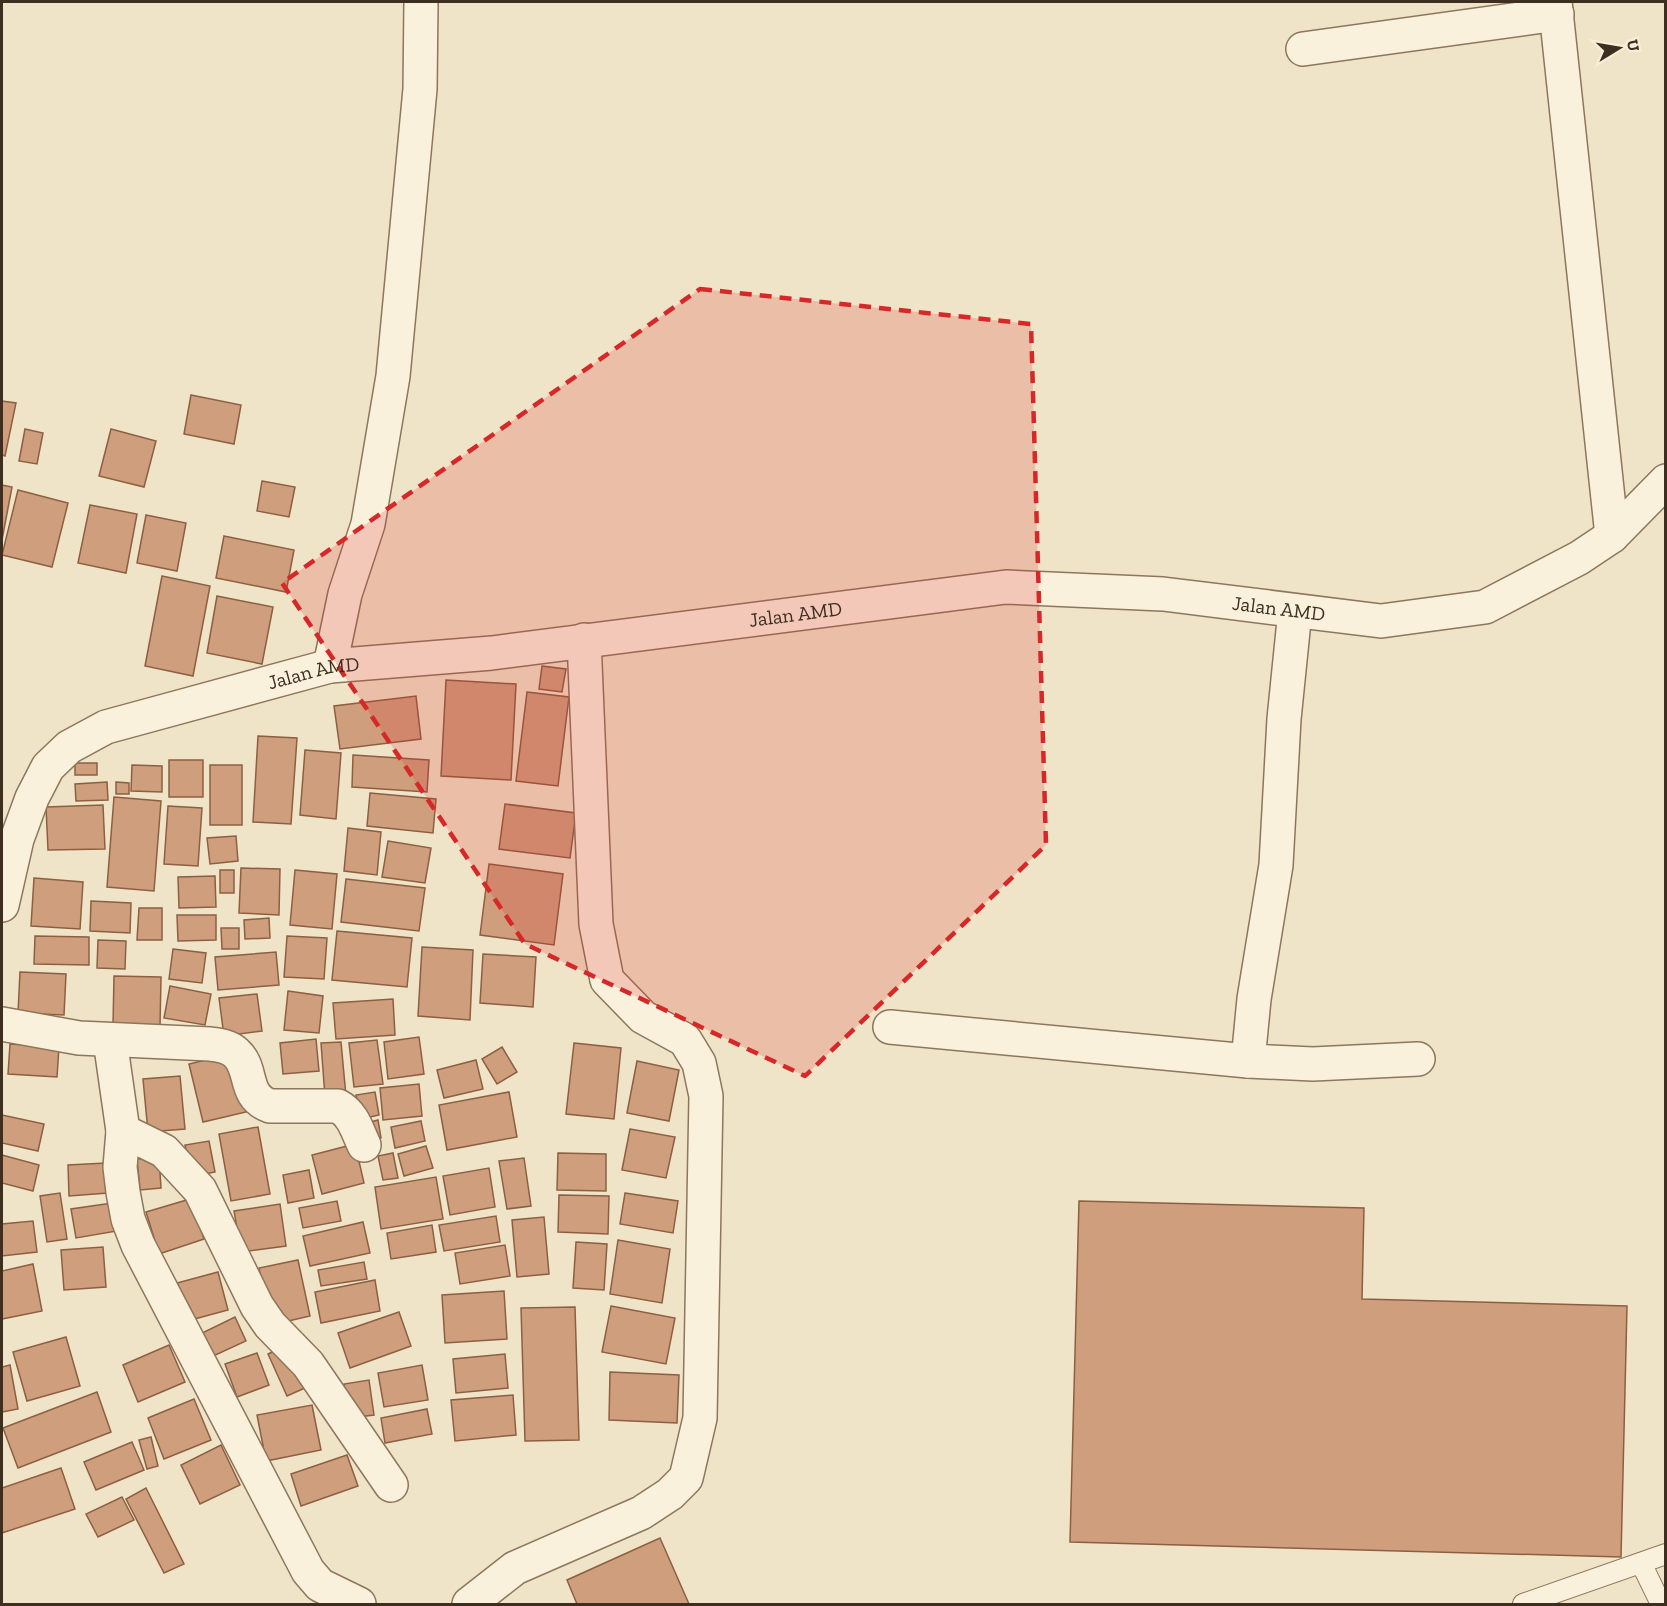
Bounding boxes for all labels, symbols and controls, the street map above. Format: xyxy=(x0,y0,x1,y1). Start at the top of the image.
north arrow xyxy=(1589,18,1649,78)
text: U xyxy=(1623,38,1644,53)
street label: Jalan AMD xyxy=(1231,591,1327,626)
street label: Jalan AMD xyxy=(748,596,843,632)
street label: Jalan AMD xyxy=(265,652,360,694)

